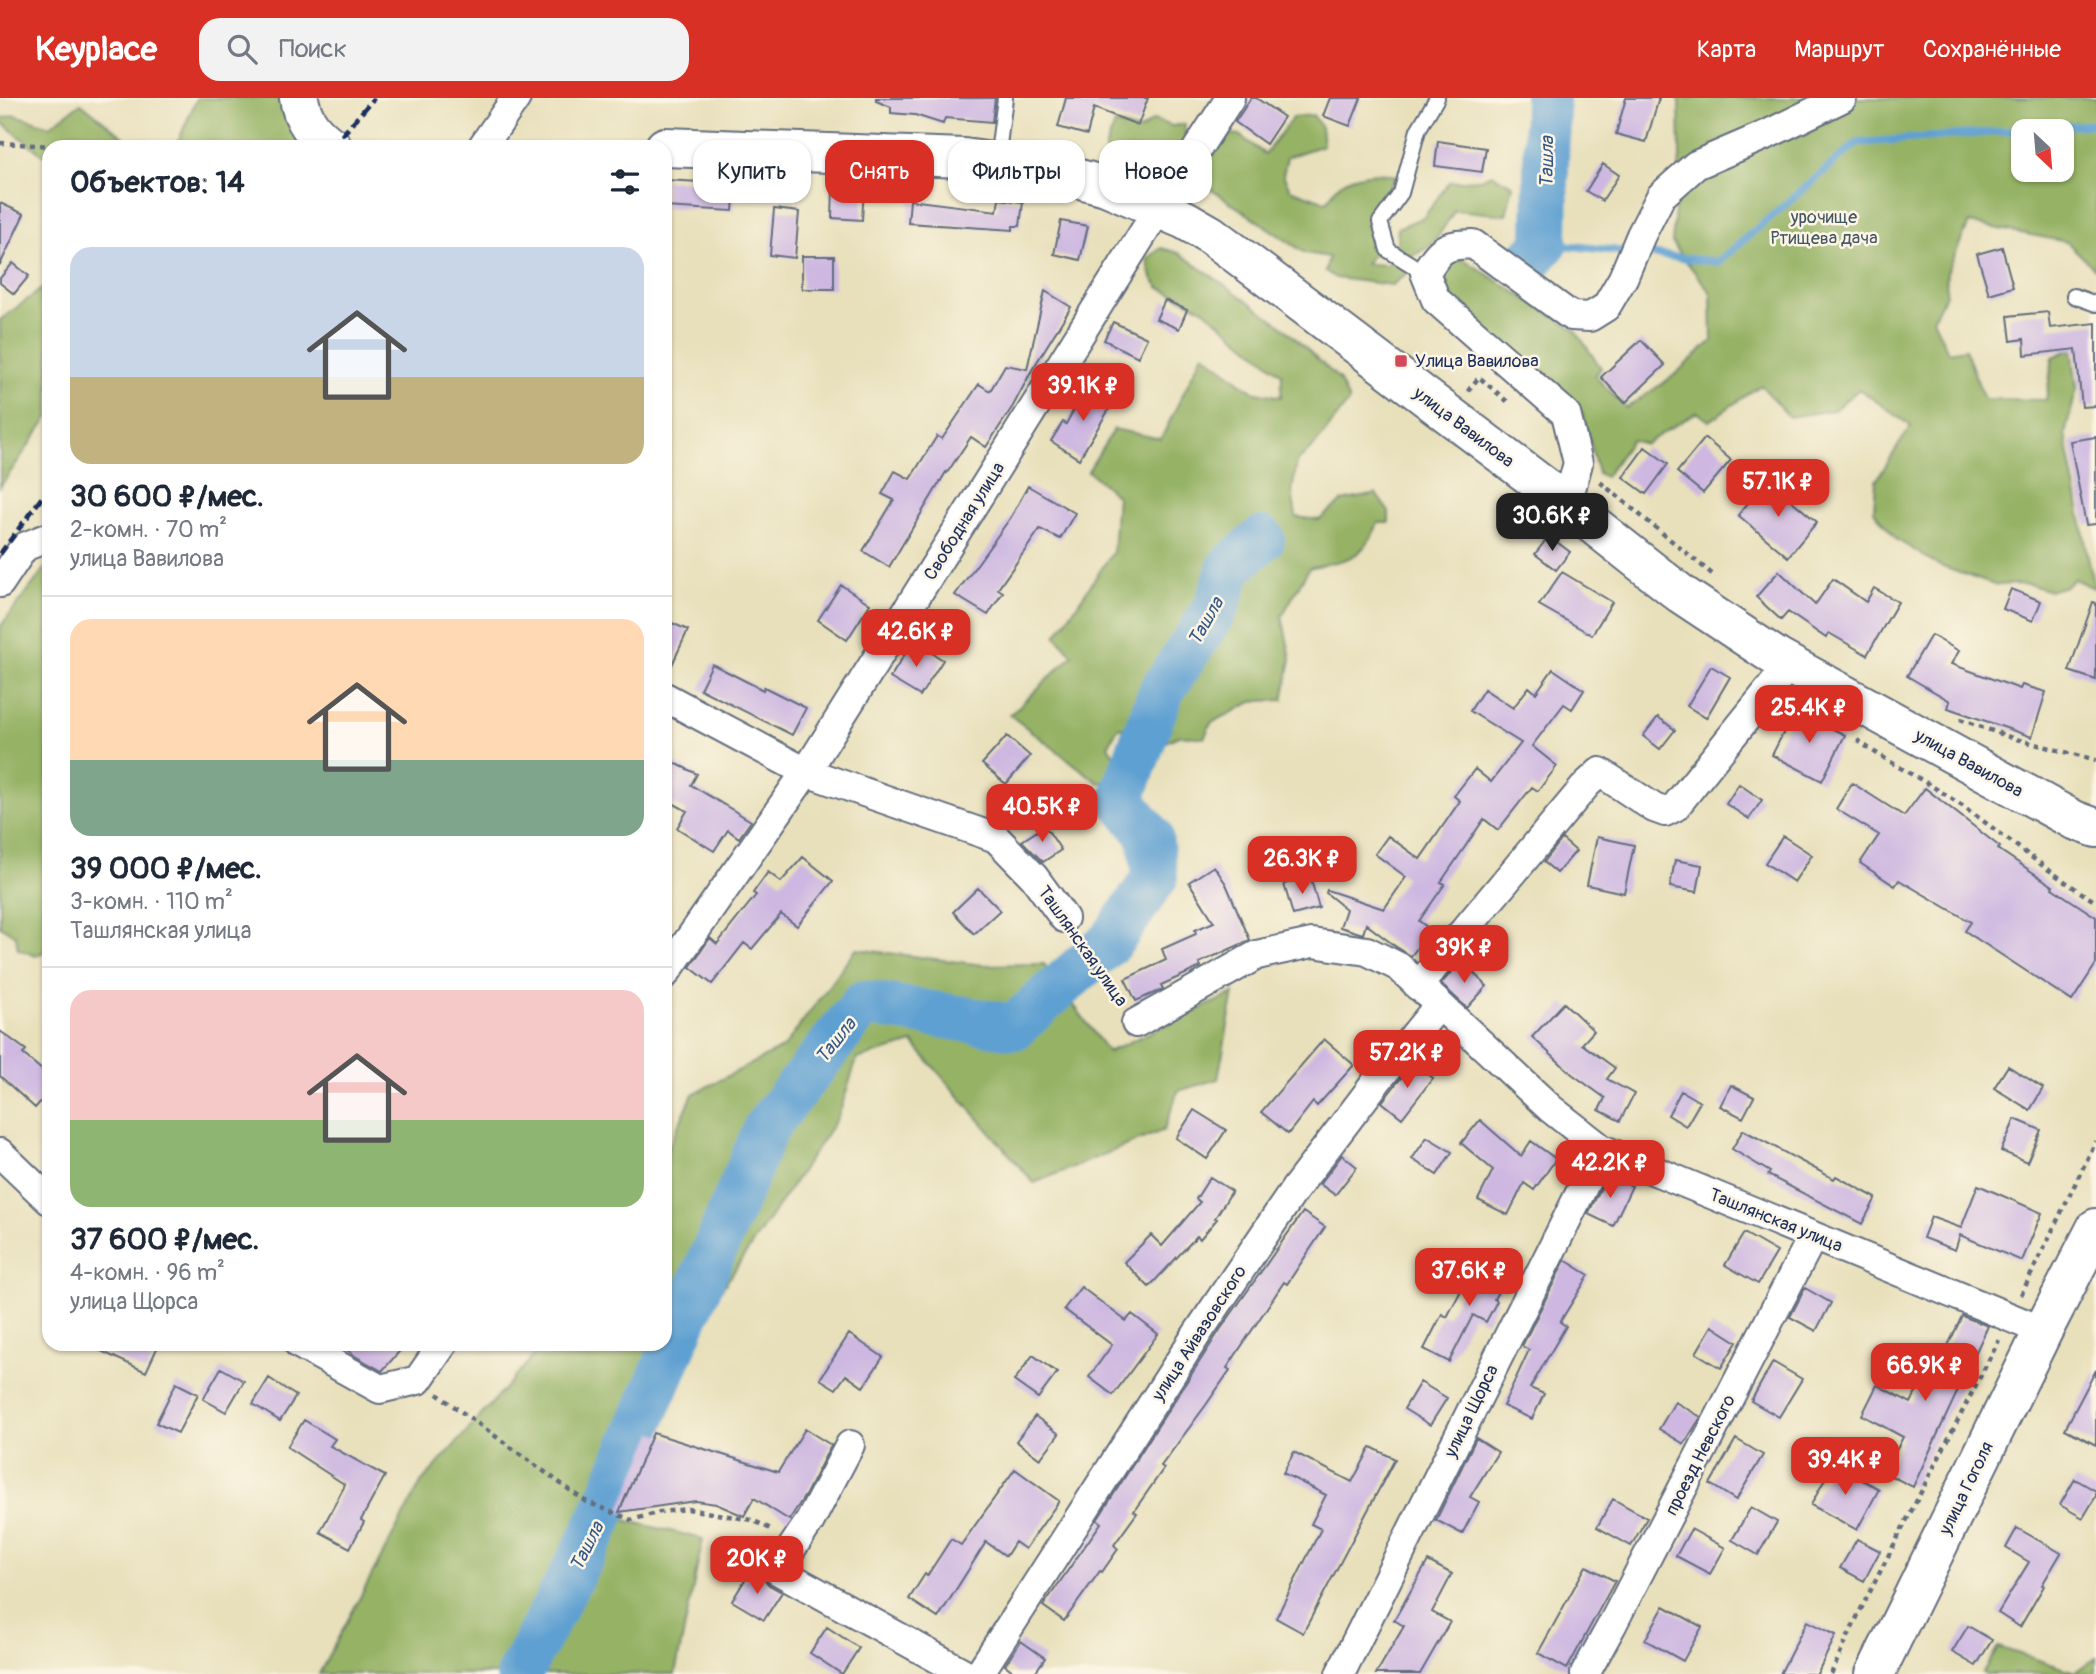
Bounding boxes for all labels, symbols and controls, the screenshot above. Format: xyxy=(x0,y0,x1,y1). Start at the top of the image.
search box xyxy=(199,18,689,81)
text: Keyplace xyxy=(35,29,157,70)
icon: search xyxy=(223,30,261,68)
text: Поиск xyxy=(279,33,347,65)
text: Карта xyxy=(1697,35,1756,64)
text: Маршрут xyxy=(1794,35,1885,64)
text: Сохранённые xyxy=(1923,35,2061,64)
north arrow xyxy=(2011,119,2074,182)
map controls xyxy=(2011,119,2074,182)
water label: Ташла xyxy=(1535,135,1559,188)
chip: Купить xyxy=(693,140,811,203)
chip: Снять xyxy=(825,140,934,203)
chip: Фильтры xyxy=(948,140,1085,203)
chip: Новое xyxy=(1099,140,1212,203)
icon: filters xyxy=(606,163,644,201)
text: Объектов: 14 xyxy=(70,164,245,201)
park label: урочище Ртищева дача xyxy=(1770,206,1878,250)
icon: home xyxy=(294,292,420,418)
place label: Улица Вавилова xyxy=(1415,350,1539,373)
marker: Улица Вавилова xyxy=(1393,353,1409,369)
pin: 39.1K ₽ xyxy=(1018,364,1148,423)
text: 39.1K ₽ xyxy=(1047,371,1119,400)
street label: улица Вавилова xyxy=(1408,381,1519,473)
street label: Свободная улица xyxy=(919,458,1010,585)
pin: 57.1K ₽ xyxy=(1713,460,1843,519)
text: 57.1K ₽ xyxy=(1742,467,1814,496)
text: 30 600 ₽/мес. xyxy=(70,478,264,515)
pin: 30.6K ₽ xyxy=(1487,494,1617,553)
text: 30.6K ₽ xyxy=(1512,501,1592,530)
text: 2-комн. · 70 m² xyxy=(70,515,227,544)
text: улица Вавилова xyxy=(70,544,224,573)
water label: Ташла xyxy=(1183,592,1230,650)
pin: 42.6K ₽ xyxy=(851,610,981,669)
text: 42.6K ₽ xyxy=(877,617,955,646)
icon: home xyxy=(294,664,420,790)
pin: 25.4K ₽ xyxy=(1744,686,1874,745)
text: 25.4K ₽ xyxy=(1771,693,1847,722)
street label: улица Вавилова xyxy=(1910,724,2027,803)
pin: 40.5K ₽ xyxy=(977,784,1107,844)
text: 40.5K ₽ xyxy=(1002,792,1082,821)
pin: 26.3K ₽ xyxy=(1237,836,1367,896)
text: 26.3K ₽ xyxy=(1264,844,1340,873)
text: 39 000 ₽/мес. xyxy=(70,850,262,887)
street label: Ташлянская улица xyxy=(1032,882,1133,1011)
text: 3-комн. · 110 m² xyxy=(70,887,233,916)
text: Ташлянская улица xyxy=(70,916,251,945)
pin: 39K ₽ xyxy=(1415,926,1513,985)
text: 39K ₽ xyxy=(1435,933,1493,962)
water label: Ташла xyxy=(810,1012,862,1068)
pin: 57.2K ₽ xyxy=(1342,1030,1472,1090)
icon: home xyxy=(294,1035,420,1161)
text: 57.2K ₽ xyxy=(1369,1038,1445,1067)
pin: 42.2K ₽ xyxy=(1545,1140,1675,1200)
text: 42.2K ₽ xyxy=(1572,1148,1648,1177)
street label: Ташлянская улица xyxy=(1706,1183,1846,1258)
text: 37 600 ₽/мес. xyxy=(70,1221,259,1258)
pin: 37.6K ₽ xyxy=(1404,1248,1534,1308)
text: 37.6K ₽ xyxy=(1431,1256,1507,1285)
text: 4-комн. · 96 m² xyxy=(70,1258,225,1287)
street label: улица Айвазовского xyxy=(1146,1261,1252,1406)
text: улица Щорса xyxy=(70,1287,198,1316)
pin: 66.9K ₽ xyxy=(1860,1344,1990,1403)
text: 66.9K ₽ xyxy=(1887,1351,1963,1380)
street label: улица Щорса xyxy=(1439,1361,1504,1462)
street label: проезд Невского xyxy=(1660,1391,1741,1520)
pin: 39.4K ₽ xyxy=(1780,1438,1910,1497)
street label: улица Гоголя xyxy=(1934,1438,1999,1539)
text: 39.4K ₽ xyxy=(1807,1445,1883,1474)
water label: Ташла xyxy=(564,1517,610,1575)
pin: 20K ₽ xyxy=(708,1536,806,1596)
text: 20K ₽ xyxy=(726,1544,788,1573)

